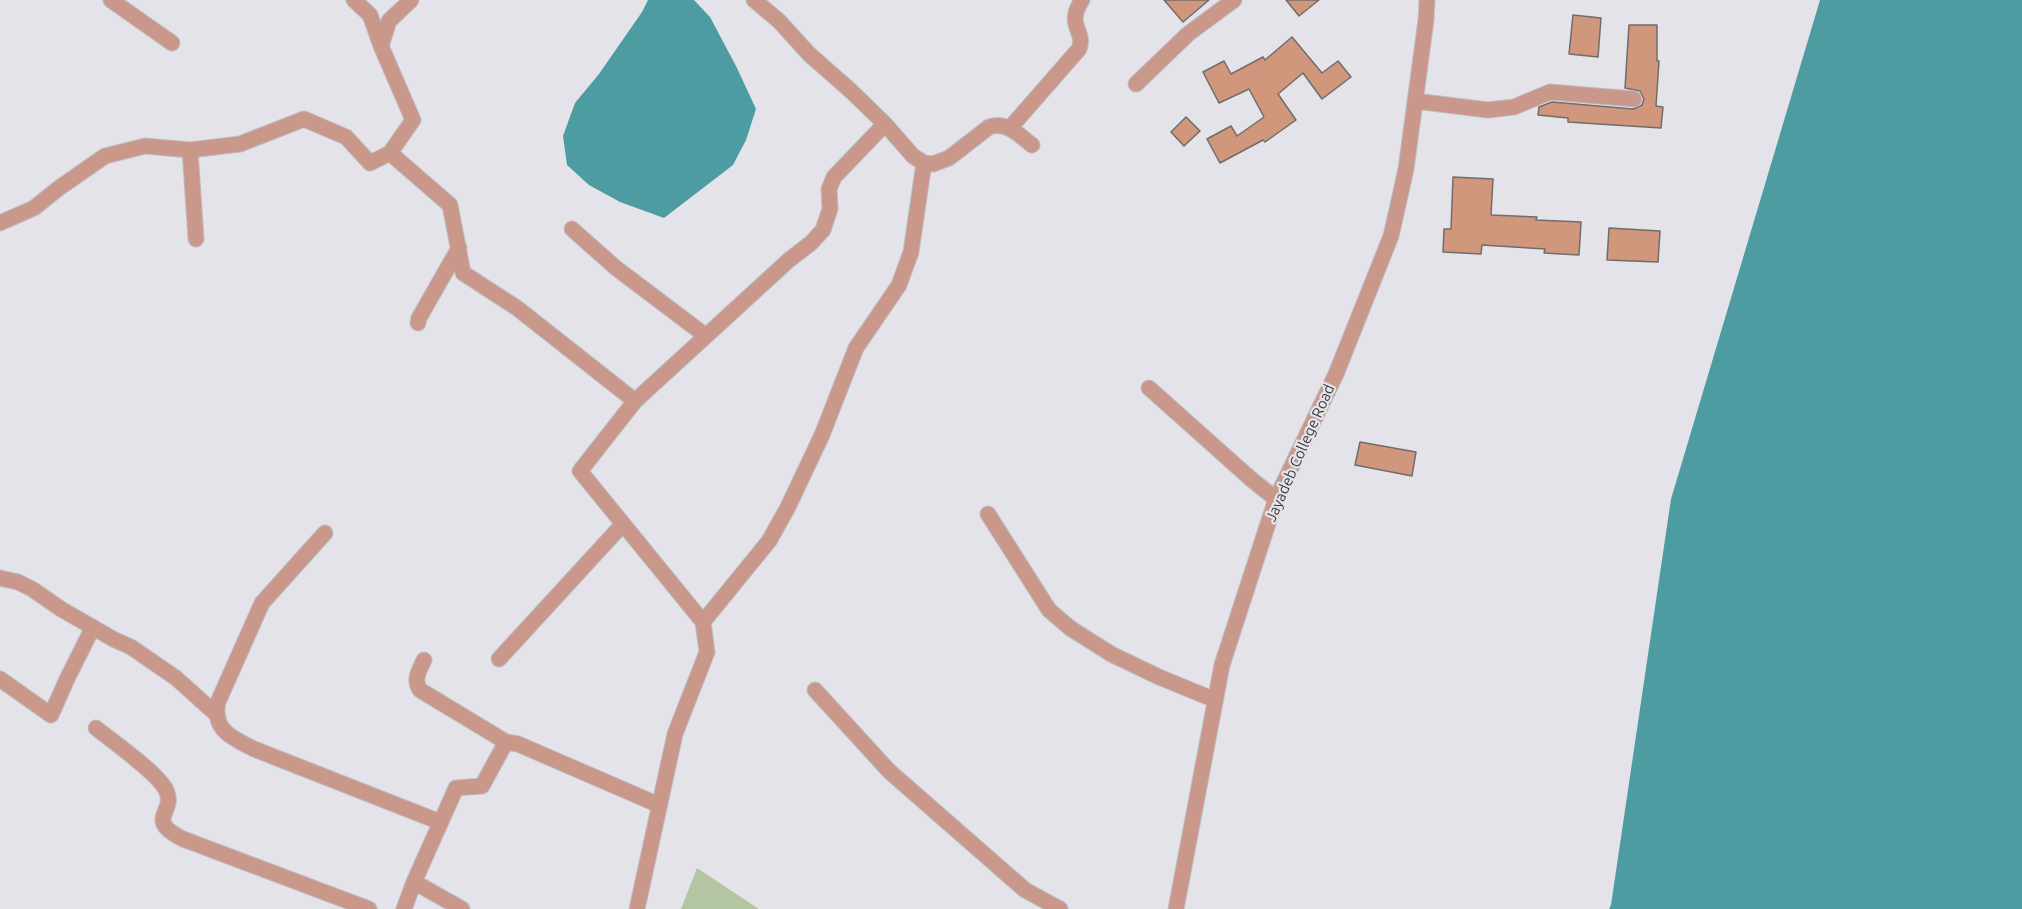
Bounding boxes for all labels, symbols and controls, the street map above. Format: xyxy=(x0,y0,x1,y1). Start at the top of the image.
street label: Jayadeb College Road xyxy=(1262,382,1338,524)

